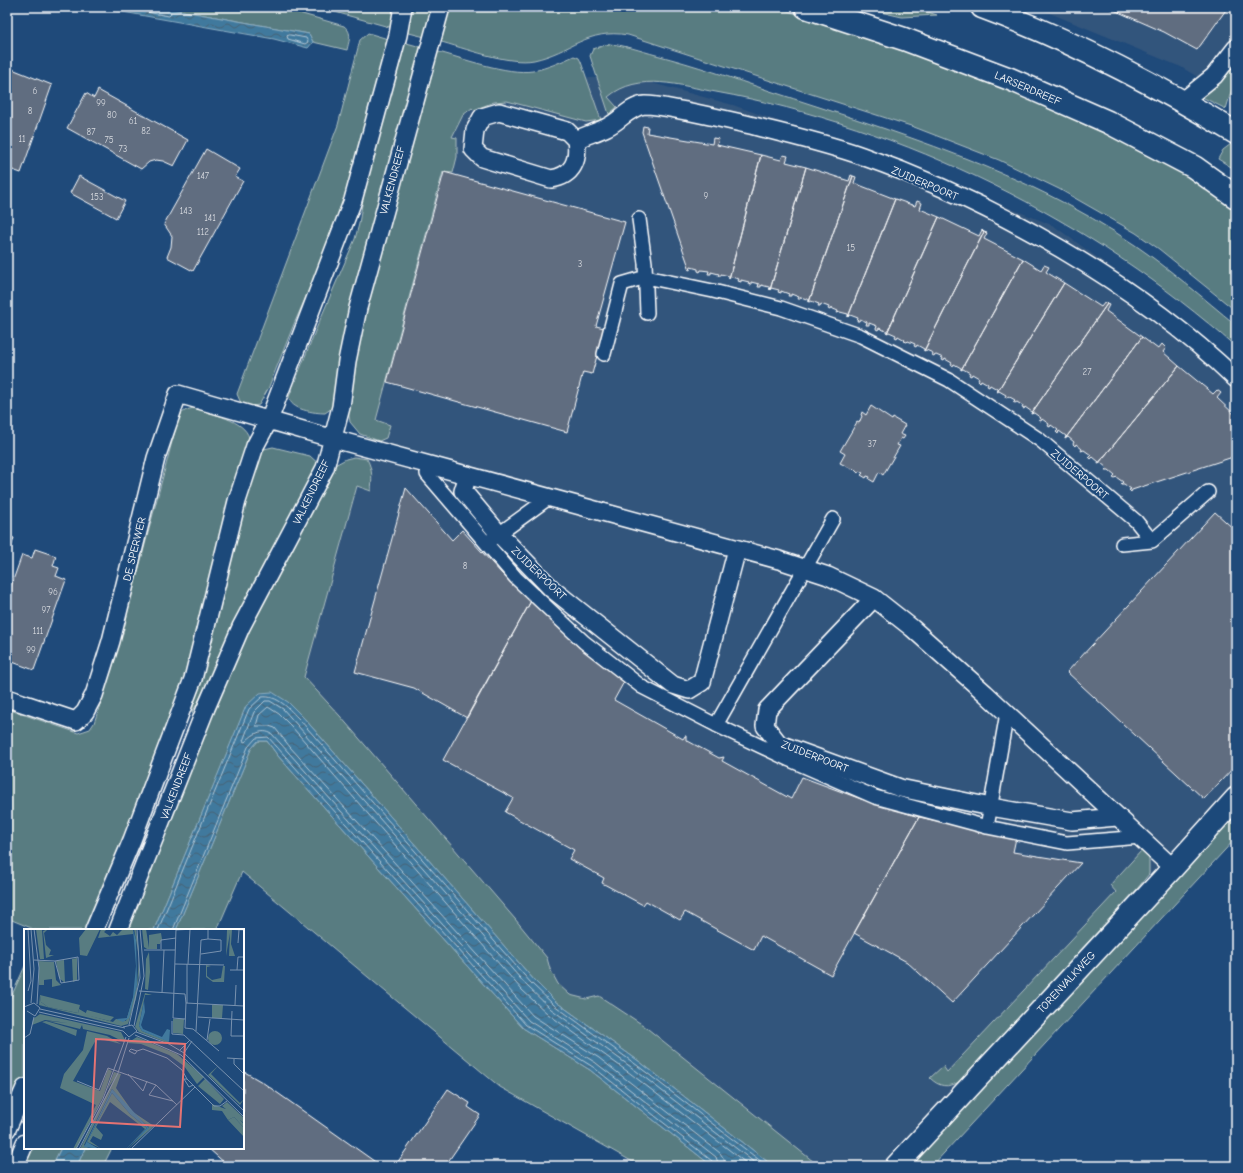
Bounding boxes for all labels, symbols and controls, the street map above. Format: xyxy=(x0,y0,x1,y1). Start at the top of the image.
street label: LARSERDREEF xyxy=(993,69,1064,109)
house number: 6 xyxy=(33,86,38,96)
house number: 99 xyxy=(96,98,106,108)
house number: 8 xyxy=(28,106,33,116)
house number: 80 xyxy=(107,110,117,120)
house number: 61 xyxy=(129,116,138,126)
house number: 82 xyxy=(141,126,151,136)
house number: 87 xyxy=(87,127,96,137)
house number: 11 xyxy=(18,134,26,144)
house number: 75 xyxy=(104,135,114,145)
house number: 73 xyxy=(119,144,127,154)
street label: VALKENDREEF xyxy=(377,144,408,216)
street label: ZUIDERPOORT xyxy=(890,164,960,203)
house number: 147 xyxy=(197,171,210,181)
house number: 9 xyxy=(704,191,709,201)
house number: 153 xyxy=(91,192,104,202)
house number: 143 xyxy=(180,206,192,216)
house number: 141 xyxy=(204,213,216,223)
house number: 112 xyxy=(197,227,209,237)
house number: 15 xyxy=(847,243,855,253)
house number: 3 xyxy=(578,259,582,269)
house number: 27 xyxy=(1083,367,1092,377)
house number: 37 xyxy=(868,439,877,449)
street label: ZUIDERPOORT xyxy=(1048,447,1111,502)
street label: VALKENDREEF xyxy=(290,457,333,527)
street label: DE SPERWER xyxy=(120,515,149,582)
street label: ZUIDERPOORT xyxy=(509,544,569,603)
house number: 8 xyxy=(463,561,468,571)
house number: 96 xyxy=(48,587,58,597)
house number: 97 xyxy=(41,605,51,615)
house number: 111 xyxy=(33,626,44,636)
house number: 99 xyxy=(26,645,36,655)
street label: ZUIDERPOORT xyxy=(779,738,851,775)
street label: VALKENDREEF xyxy=(158,750,195,821)
inset map xyxy=(24,929,244,1149)
street label: TORENVALKWEG xyxy=(1034,949,1098,1016)

